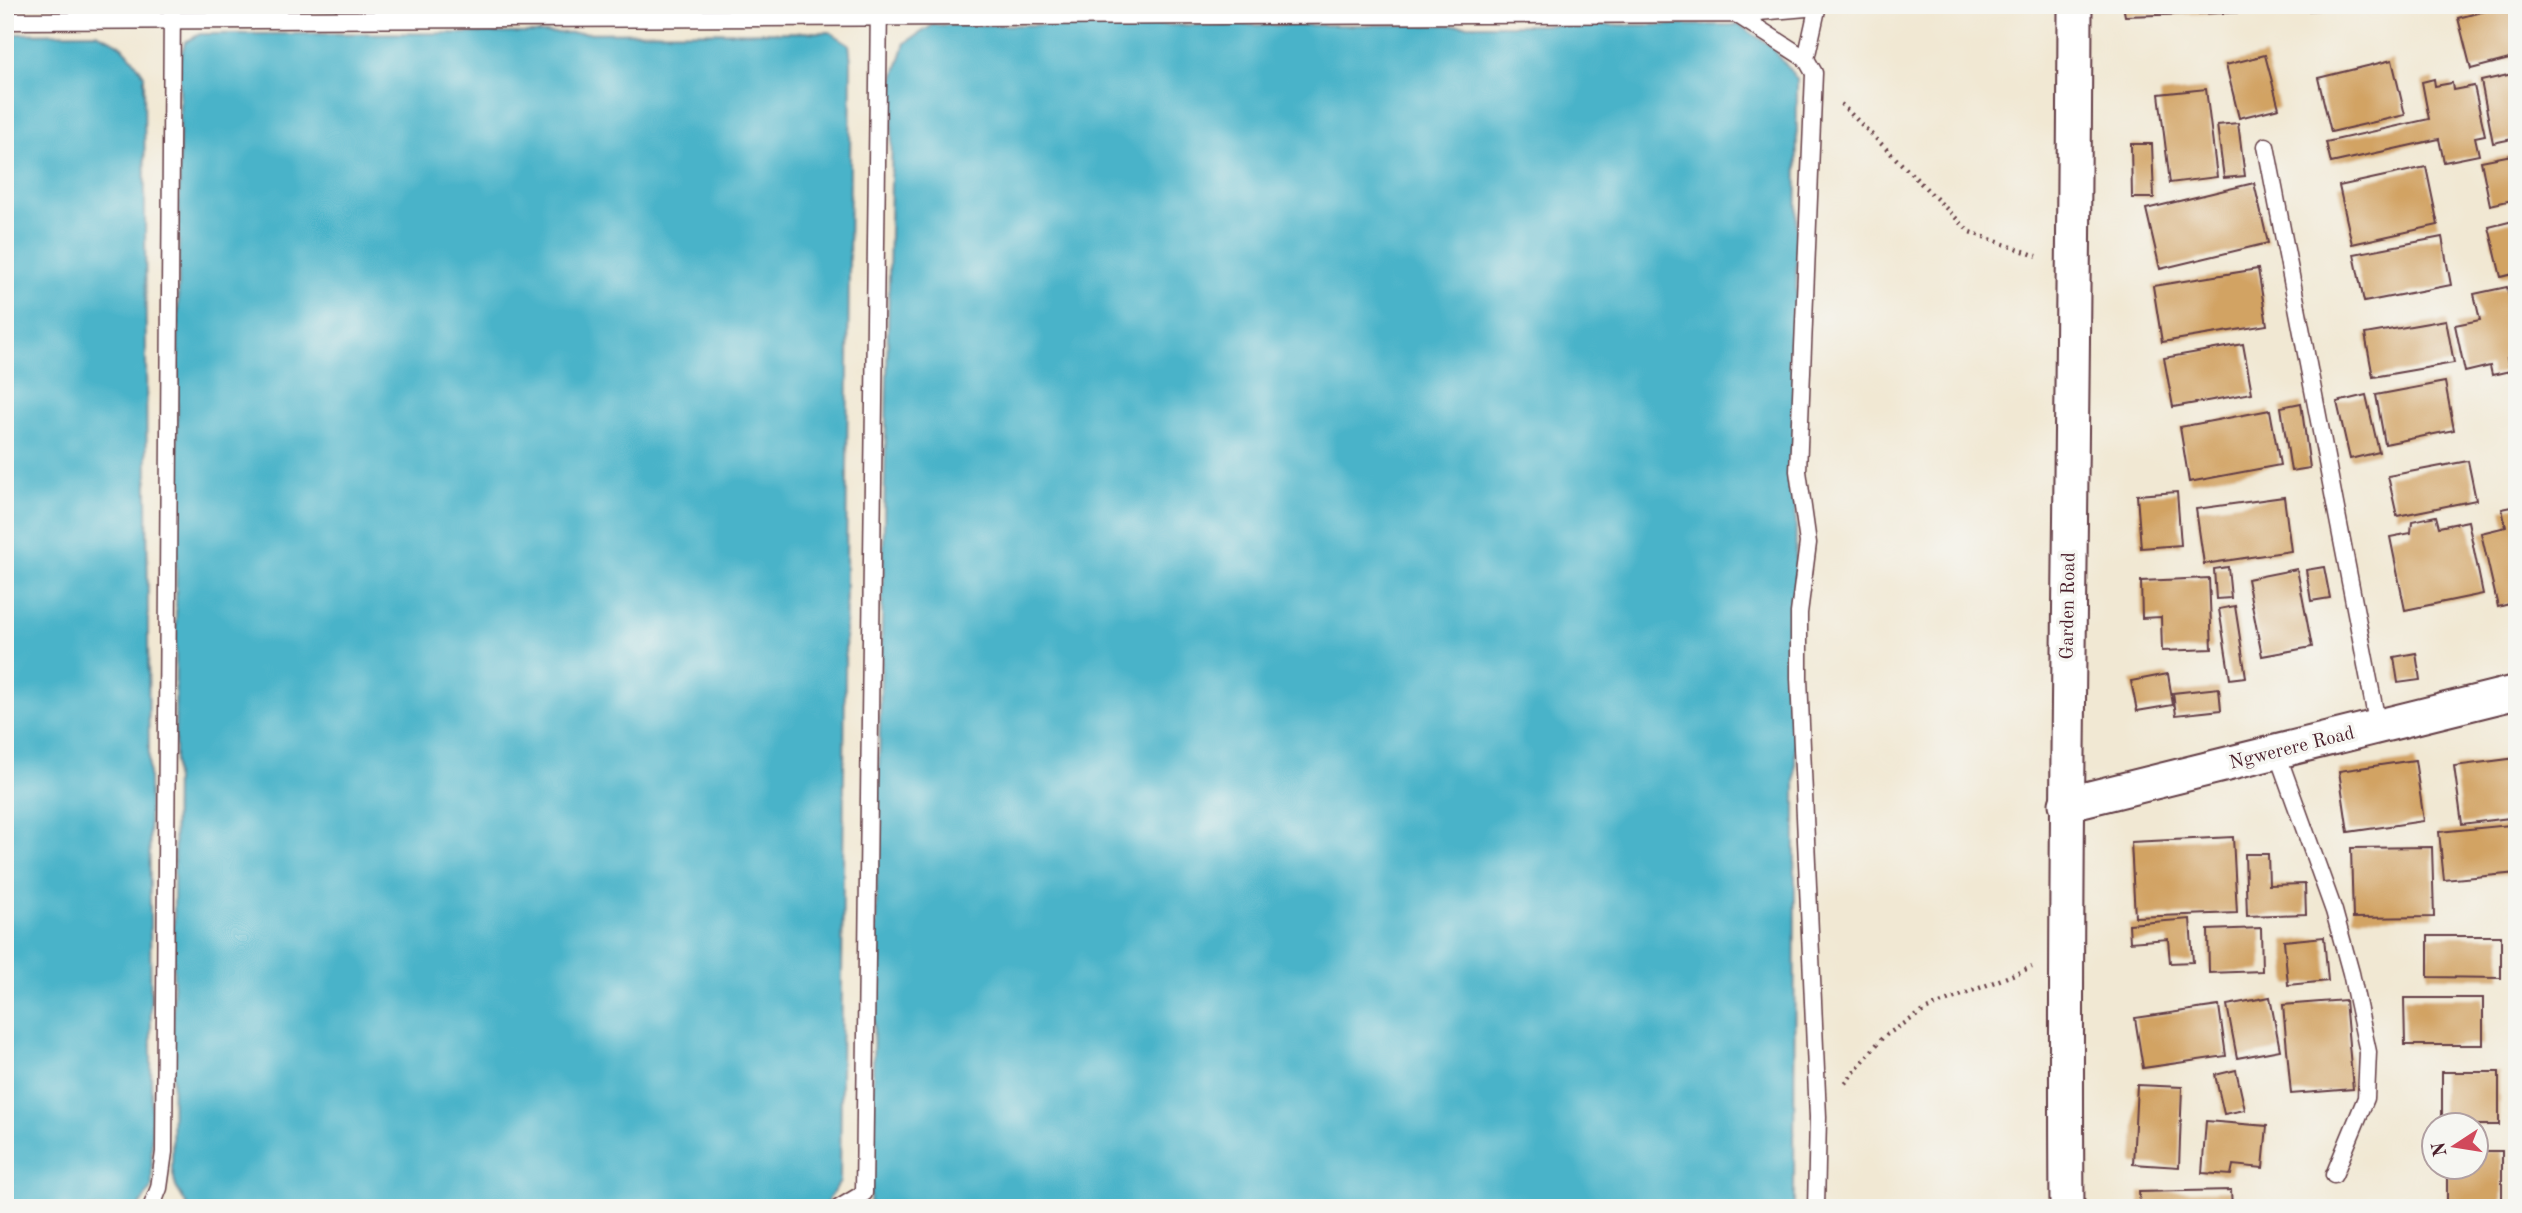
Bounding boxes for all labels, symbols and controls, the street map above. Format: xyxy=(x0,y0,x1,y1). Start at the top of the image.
street label: Garden Road xyxy=(2059,552,2079,660)
street label: Ngwerere Road xyxy=(2228,724,2357,774)
north arrow xyxy=(2420,1112,2490,1182)
text: N xyxy=(2430,1139,2452,1158)

